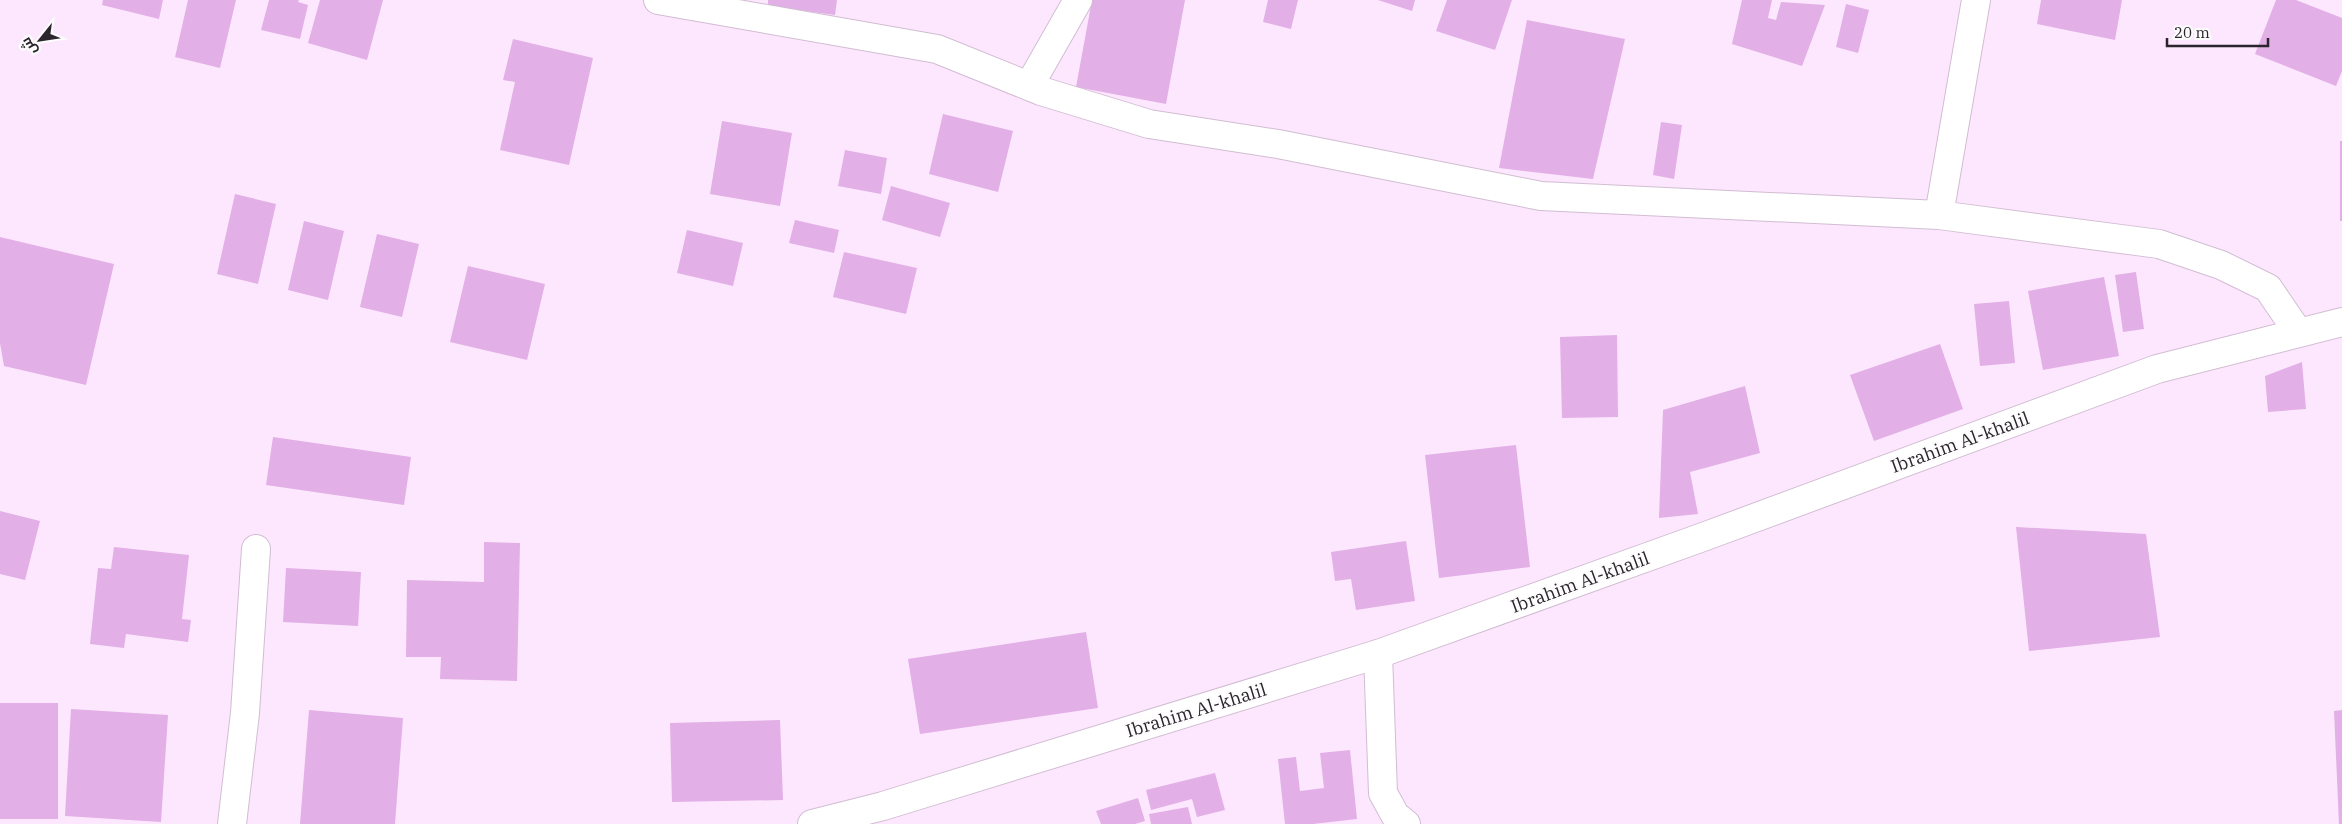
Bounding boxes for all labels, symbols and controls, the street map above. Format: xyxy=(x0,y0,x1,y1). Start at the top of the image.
north arrow xyxy=(15,15,65,65)
scale bar xyxy=(2167,15,2268,47)
text: 20 m xyxy=(2174,23,2210,42)
text: ش xyxy=(16,34,41,59)
street label: Ibrahim Al-khalil xyxy=(1888,406,2032,478)
street label: Ibrahim Al-khalil xyxy=(1508,546,1652,618)
street label: Ibrahim Al-khalil xyxy=(1123,678,1269,742)

